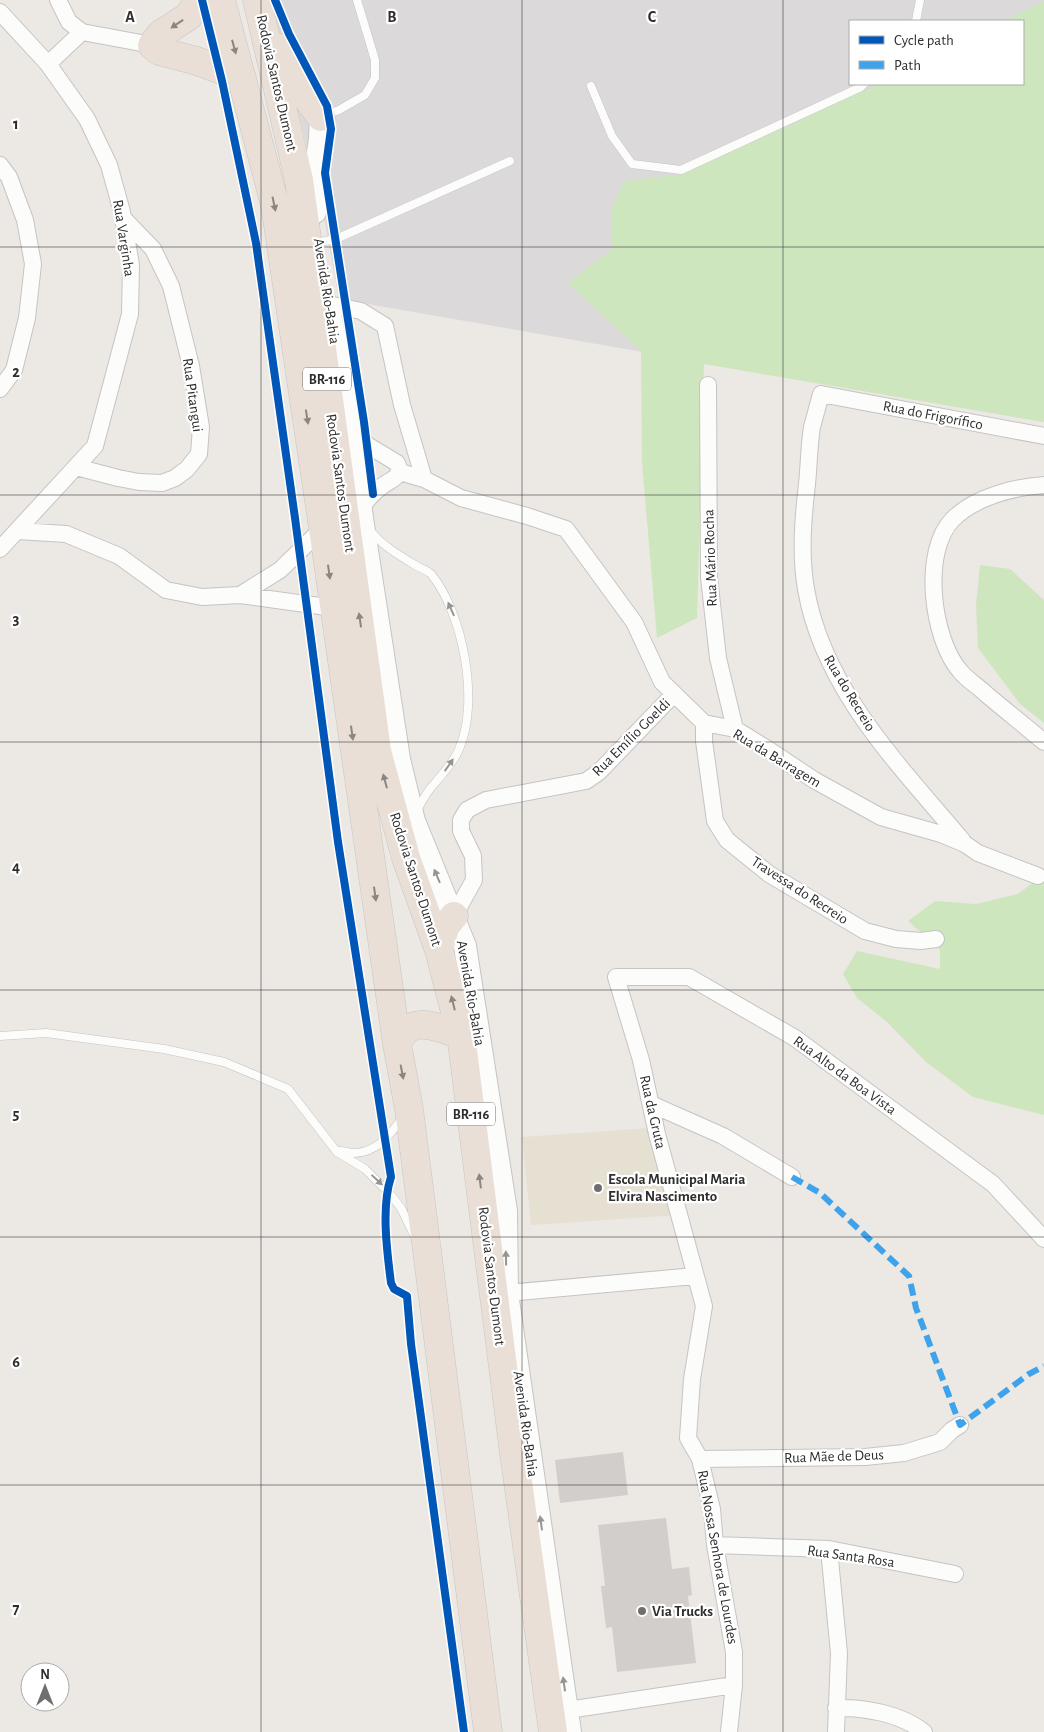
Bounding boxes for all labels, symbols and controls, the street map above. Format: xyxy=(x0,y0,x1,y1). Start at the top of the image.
text: A xyxy=(125,9,135,25)
text: B xyxy=(387,9,397,25)
text: C xyxy=(648,9,657,25)
street label: Rodovia Santos Dumont xyxy=(253,13,300,153)
one-way arrow xyxy=(170,19,183,29)
legend xyxy=(849,20,1024,85)
text: Cycle path xyxy=(894,33,954,48)
one-way arrow xyxy=(230,40,238,55)
text: Path xyxy=(894,58,921,73)
text: 1 xyxy=(13,116,19,132)
one-way arrow xyxy=(270,197,278,212)
street label: Rua Varginha xyxy=(110,199,137,278)
street label: Avenida Rio-Bahia xyxy=(311,237,342,345)
street label: Rua Pitangui xyxy=(180,357,205,433)
text: 2 xyxy=(12,364,20,380)
road number: BR-116 xyxy=(303,368,351,390)
street label: Rua do Frigorífico xyxy=(882,398,984,433)
one-way arrow xyxy=(303,409,311,425)
street label: Rodovia Santos Dumont xyxy=(323,413,358,553)
street label: Rua Mário Rocha xyxy=(701,509,720,607)
one-way arrow xyxy=(326,565,334,581)
one-way arrow xyxy=(446,602,454,616)
text: 3 xyxy=(13,611,20,627)
one-way arrow xyxy=(355,612,363,628)
street label: Rua do Recreio xyxy=(821,653,878,734)
street label: Rua Emílio Goeldi xyxy=(590,696,673,779)
one-way arrow xyxy=(349,726,357,742)
street label: Rua da Barragem xyxy=(730,726,823,791)
one-way arrow xyxy=(444,759,454,772)
one-way arrow xyxy=(381,773,389,788)
street label: Rodovia Santos Dumont xyxy=(387,810,444,948)
street label: Travessa do Recreio xyxy=(749,854,851,927)
text: 4 xyxy=(12,859,20,875)
one-way arrow xyxy=(433,869,441,883)
one-way arrow xyxy=(372,887,380,903)
street label: Avenida Rio-Bahia xyxy=(454,939,487,1047)
one-way arrow xyxy=(449,995,457,1010)
street label: Rua Alto da Boa Vista xyxy=(791,1033,899,1118)
one-way arrow xyxy=(398,1065,406,1080)
street label: Rua da Gruta xyxy=(637,1074,668,1150)
road number: BR-116 xyxy=(447,1102,495,1126)
text: 5 xyxy=(13,1106,20,1122)
one-way arrow xyxy=(475,1172,483,1188)
place label: Escola Municipal Maria Elvira Nascimento xyxy=(608,1172,745,1204)
one-way arrow xyxy=(370,1174,382,1186)
marker: Escola Municipal Maria Elvira Nascimento xyxy=(592,1182,604,1194)
street label: Rodovia Santos Dumont xyxy=(476,1206,507,1346)
one-way arrow xyxy=(502,1250,510,1266)
text: 6 xyxy=(12,1354,20,1370)
street label: Avenida Rio-Bahia xyxy=(511,1370,540,1478)
street label: Rua Mãe de Deus xyxy=(784,1447,884,1466)
street label: Rua Nossa Senhora de Lourdes xyxy=(695,1469,740,1645)
one-way arrow xyxy=(536,1514,544,1530)
street label: Rua Santa Rosa xyxy=(806,1543,896,1570)
text: 7 xyxy=(13,1601,20,1617)
place label: Via Trucks xyxy=(652,1604,713,1619)
marker: Via Trucks xyxy=(636,1605,648,1617)
north arrow xyxy=(20,1662,70,1712)
text: N xyxy=(40,1668,50,1682)
one-way arrow xyxy=(560,1675,568,1691)

